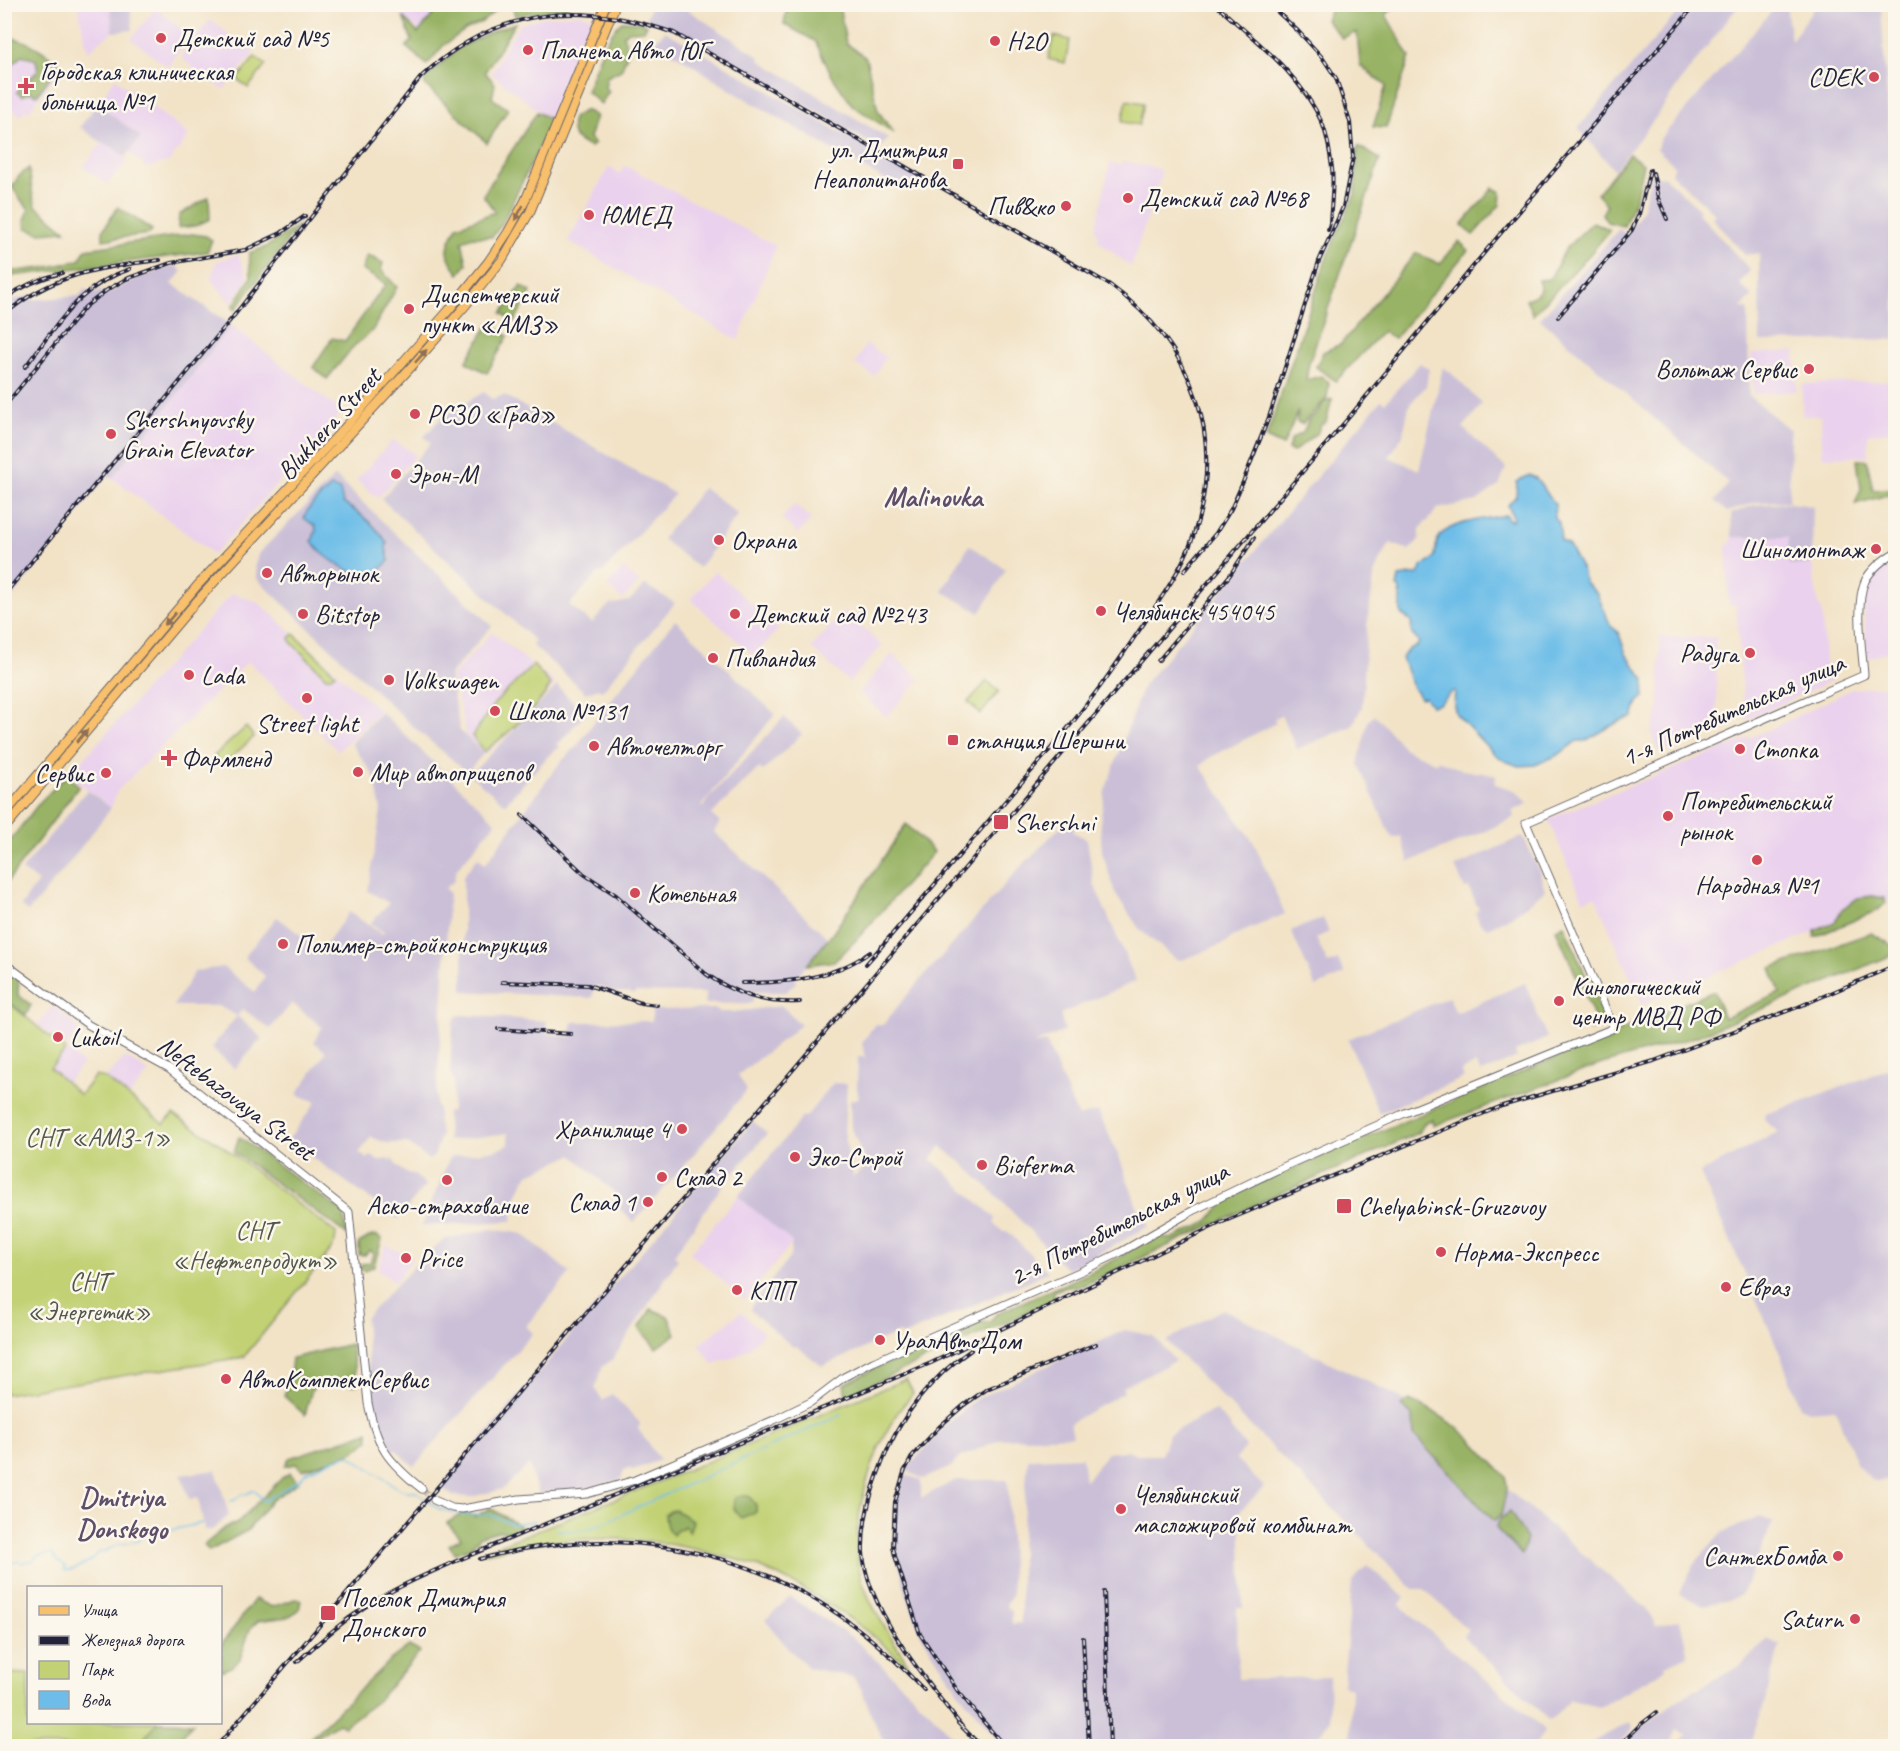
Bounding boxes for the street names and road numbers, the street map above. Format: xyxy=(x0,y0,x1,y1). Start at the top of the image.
street label: Blukhera Street xyxy=(270,359,390,487)
street label: 1-я Потребительская улица xyxy=(1616,645,1851,774)
street label: Neftebazovaya Street xyxy=(151,1028,323,1169)
street label: 2-я Потребительская улица xyxy=(1004,1154,1235,1293)

